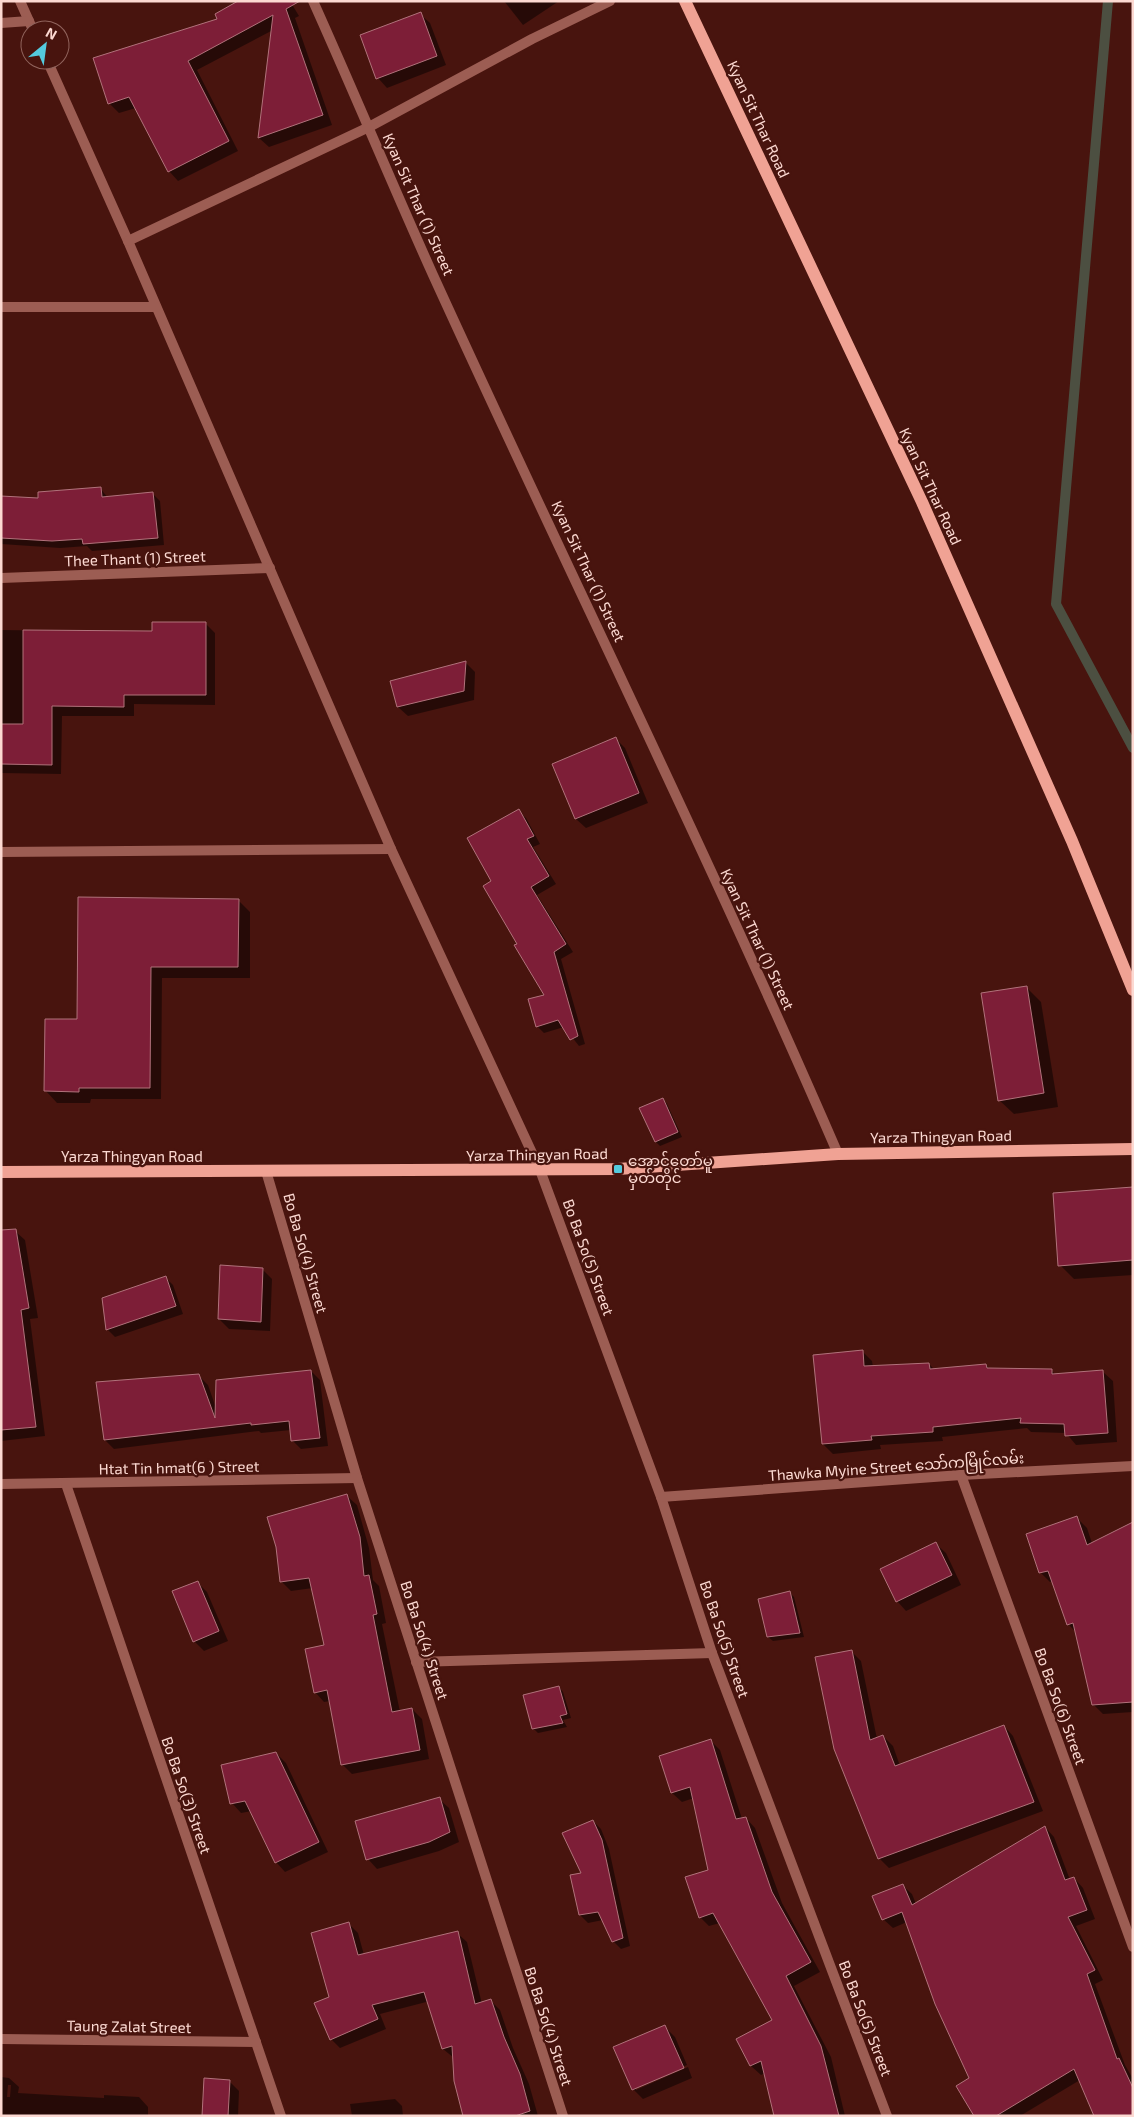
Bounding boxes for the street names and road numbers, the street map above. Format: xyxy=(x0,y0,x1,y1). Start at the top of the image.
street label: Kyan Sit Thar Road xyxy=(724,58,794,180)
street label: Kyan Sit Thar (1) Street xyxy=(380,130,459,278)
street label: Kyan Sit Thar Road xyxy=(896,425,966,547)
street label: Kyan Sit Thar (1) Street xyxy=(548,498,630,645)
street label: Thee Thant (1) Street xyxy=(64,547,206,569)
street label: Kyan Sit Thar (1) Street xyxy=(717,866,799,1013)
street label: Yarza Thingyan Road xyxy=(870,1126,1012,1146)
street label: Yarza Thingyan Road xyxy=(466,1144,608,1164)
street label: Yarza Thingyan Road xyxy=(61,1147,203,1165)
street label: Bo Ba So(4) Street xyxy=(280,1191,332,1315)
street label: Bo Ba So(5) Street xyxy=(560,1196,619,1318)
street label: Thawka Myine Street သော်ကမြိုင်လမ်း xyxy=(767,1448,1025,1488)
street label: Htat Tin hmat(6 ) Street xyxy=(98,1457,260,1477)
street label: Bo Ba So(4) Street xyxy=(397,1578,453,1702)
street label: Bo Ba So(5) Street xyxy=(697,1578,754,1700)
street label: Bo Ba So(6) Street xyxy=(1032,1645,1091,1767)
street label: Bo Ba So(3) Street xyxy=(158,1734,216,1856)
street label: Bo Ba So(5) Street xyxy=(836,1958,896,2079)
street label: Bo Ba So(4) Street xyxy=(521,1964,577,2088)
street label: Taung Zalat Street xyxy=(67,2016,192,2036)

